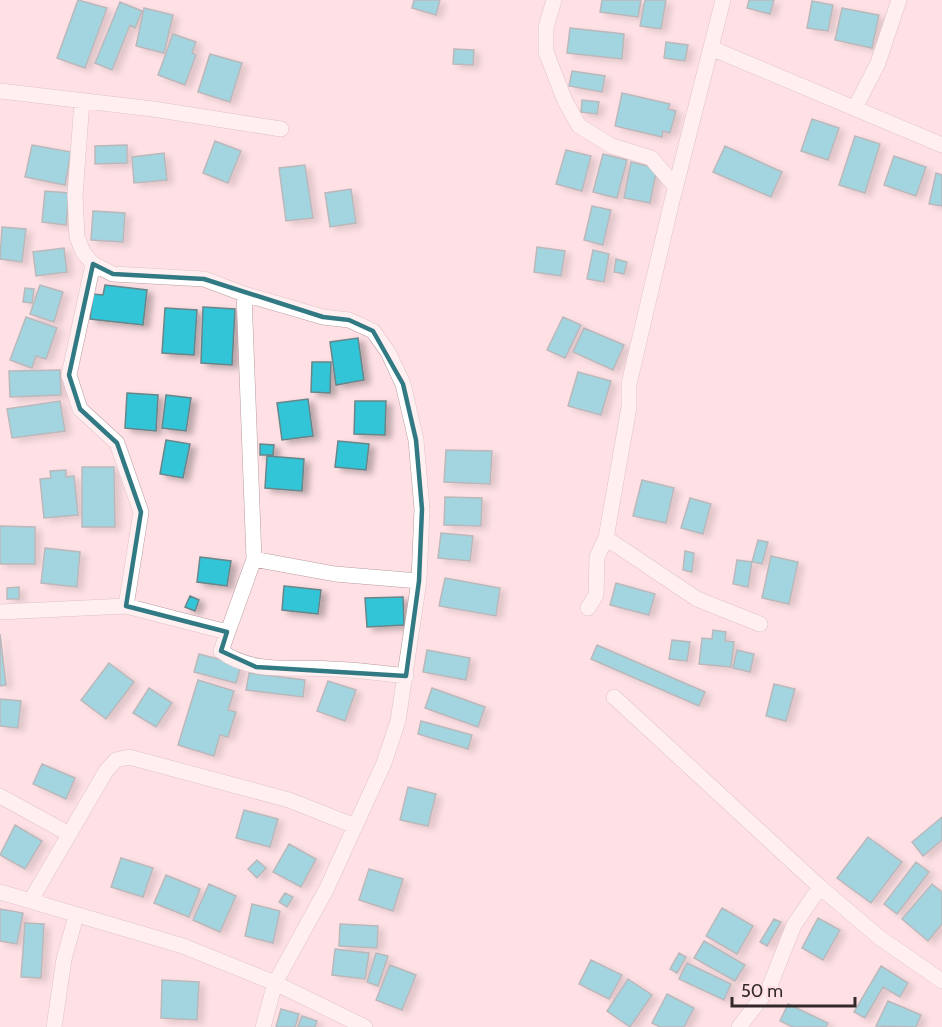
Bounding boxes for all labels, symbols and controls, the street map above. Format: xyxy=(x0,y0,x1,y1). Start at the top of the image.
scale bar xyxy=(732,970,855,1008)
text: 50 m xyxy=(741,980,783,1002)

